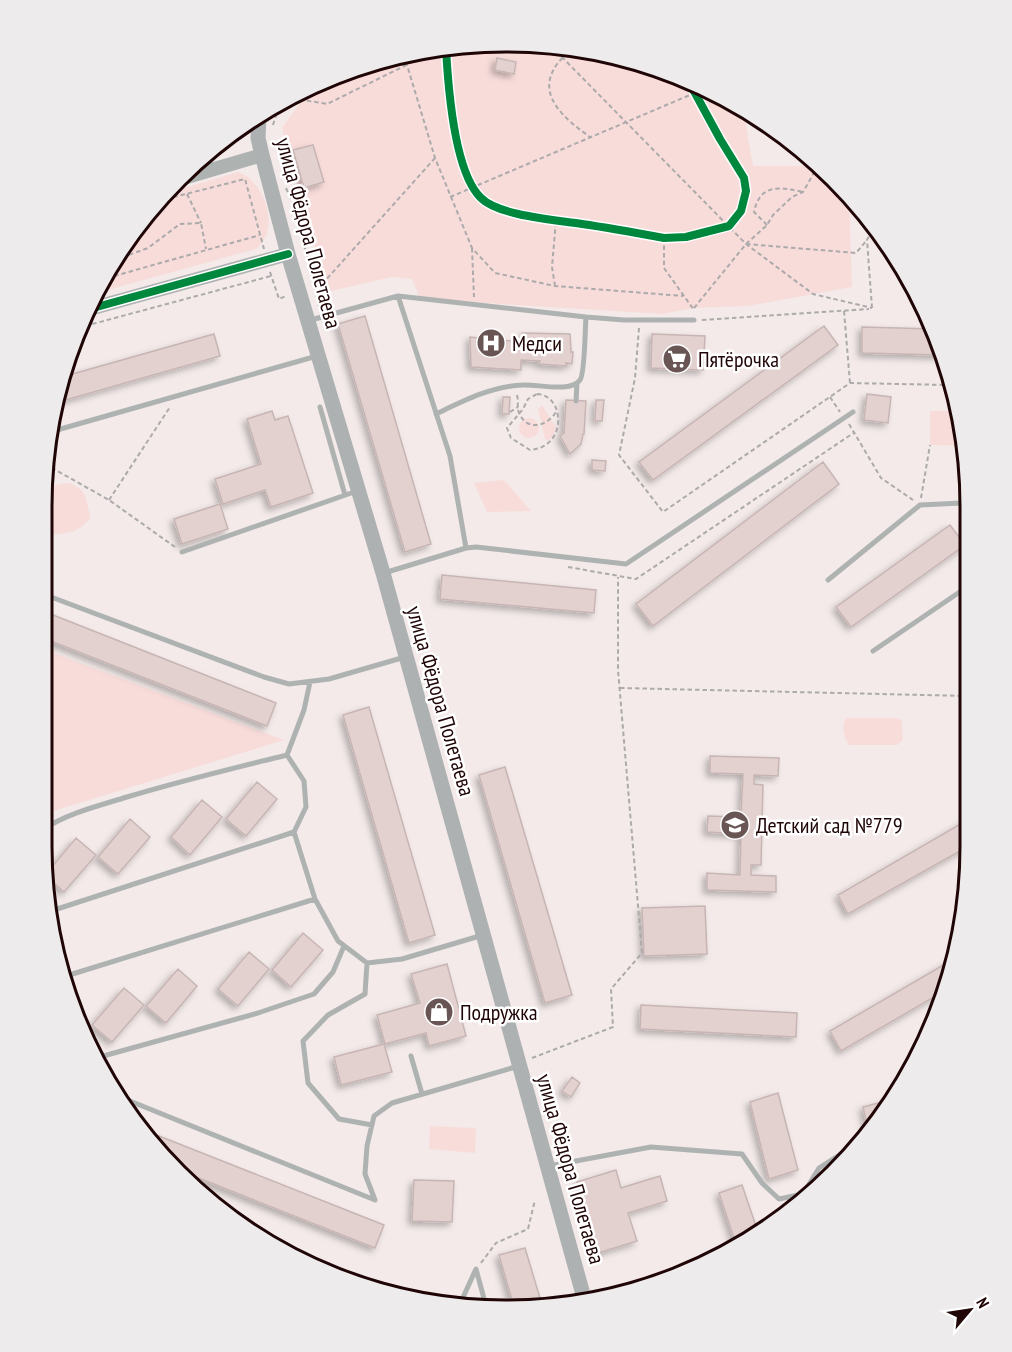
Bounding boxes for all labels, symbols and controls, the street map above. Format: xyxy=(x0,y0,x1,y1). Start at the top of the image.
street label: улица Фёдора Полетаева xyxy=(270,135,348,331)
hospital icon: Медси xyxy=(475,327,507,359)
place label: Медси xyxy=(512,329,562,357)
supermarket icon: Пятёрочка xyxy=(661,343,693,375)
place label: Пятёрочка xyxy=(698,345,779,373)
street label: улица Фёдора Полетаева xyxy=(400,603,482,799)
school or university icon: Детский сад №779 xyxy=(719,809,751,841)
place label: Детский сад №779 xyxy=(756,811,903,839)
shop icon: Подружка xyxy=(423,996,455,1028)
place label: Подружка xyxy=(460,998,537,1026)
street label: улица Фёдора Полетаева xyxy=(530,1071,612,1267)
north arrow xyxy=(940,1280,1000,1340)
text: N xyxy=(972,1294,994,1311)

